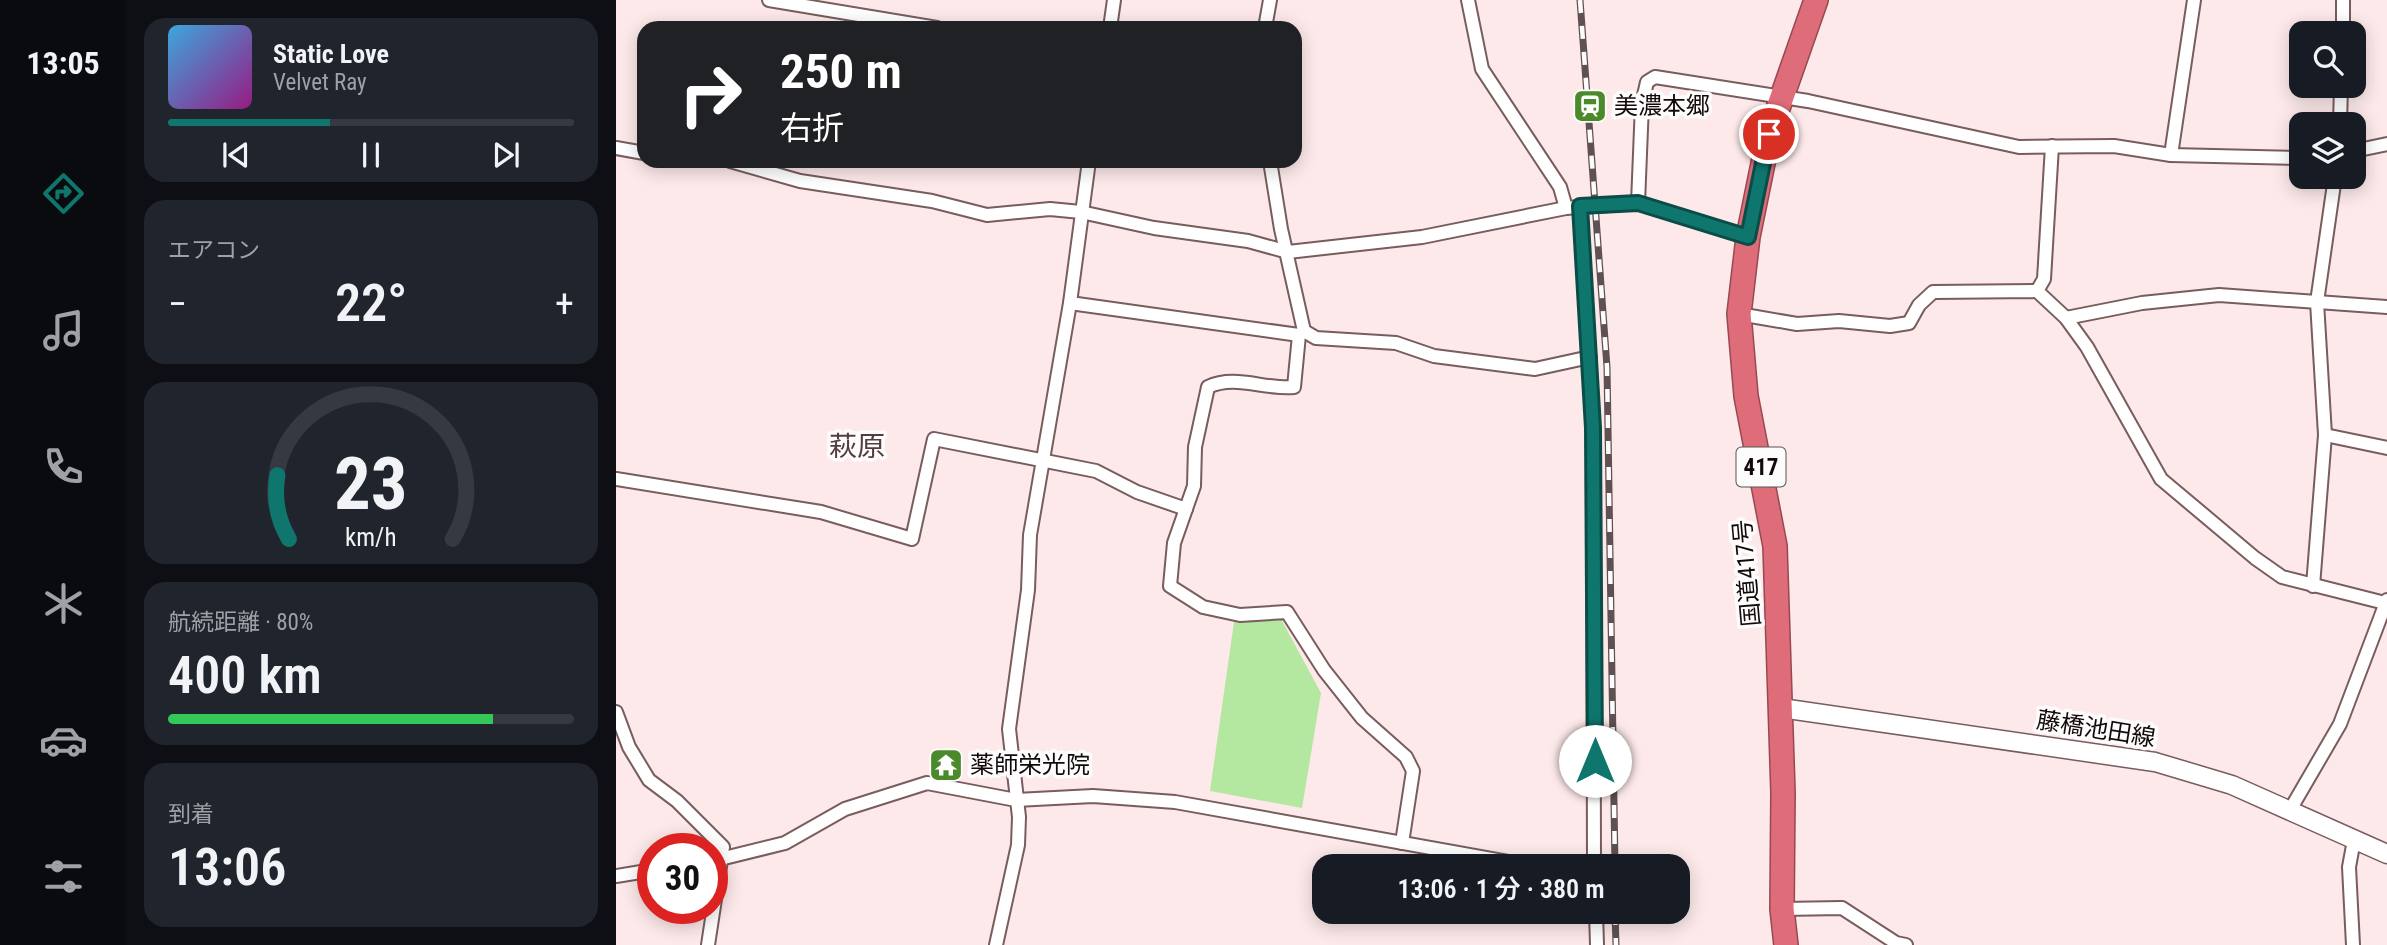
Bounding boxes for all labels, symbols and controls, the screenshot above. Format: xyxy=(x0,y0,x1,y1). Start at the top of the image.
map controls xyxy=(2289,21,2366,189)
button: search xyxy=(2289,21,2366,98)
text: Static Love xyxy=(273,39,389,69)
text: 250 m xyxy=(780,43,902,100)
text: 13:05 xyxy=(26,44,100,82)
icon: right xyxy=(665,49,756,140)
text: Velvet Ray xyxy=(273,69,367,96)
station icon: 美濃本郷 xyxy=(1571,87,1609,125)
place label: 美濃本郷 xyxy=(1614,92,1710,120)
pin xyxy=(1739,104,1799,164)
text: 右折 xyxy=(780,109,844,147)
button: layers xyxy=(2289,112,2366,189)
icon: arrive xyxy=(1750,115,1788,153)
icon: previous xyxy=(217,136,255,174)
icon: pause xyxy=(352,136,390,174)
icon: next xyxy=(487,136,525,174)
icon: directions xyxy=(39,169,88,218)
text: エアコン xyxy=(168,237,260,264)
text: 22° xyxy=(335,273,407,334)
text: − xyxy=(168,282,187,326)
text: + xyxy=(555,282,574,326)
icon: music xyxy=(39,306,88,355)
district label: 萩原 xyxy=(829,430,885,463)
text: 23 xyxy=(334,441,408,527)
icon: phone xyxy=(39,442,88,491)
road number: 417 xyxy=(1736,447,1786,486)
street label: 国道417号 xyxy=(1728,518,1766,628)
text: km/h xyxy=(345,522,397,551)
icon: climate xyxy=(39,579,88,628)
text: 航続距離 · 80% xyxy=(168,609,313,636)
text: 400 km xyxy=(168,645,322,706)
street label: 藤橋池田線 xyxy=(2035,706,2157,752)
icon: car xyxy=(39,716,88,765)
position arrow xyxy=(1558,724,1632,798)
temple icon: 薬師栄光院 xyxy=(927,746,965,784)
place label: 薬師栄光院 xyxy=(970,751,1090,779)
text: 到着 xyxy=(168,801,214,828)
speed limit sign: 30 xyxy=(637,833,728,924)
text: 13:06 xyxy=(168,837,286,898)
icon: filters xyxy=(39,852,88,901)
text: 13:06 · 1 分 · 380 m xyxy=(1397,874,1605,904)

